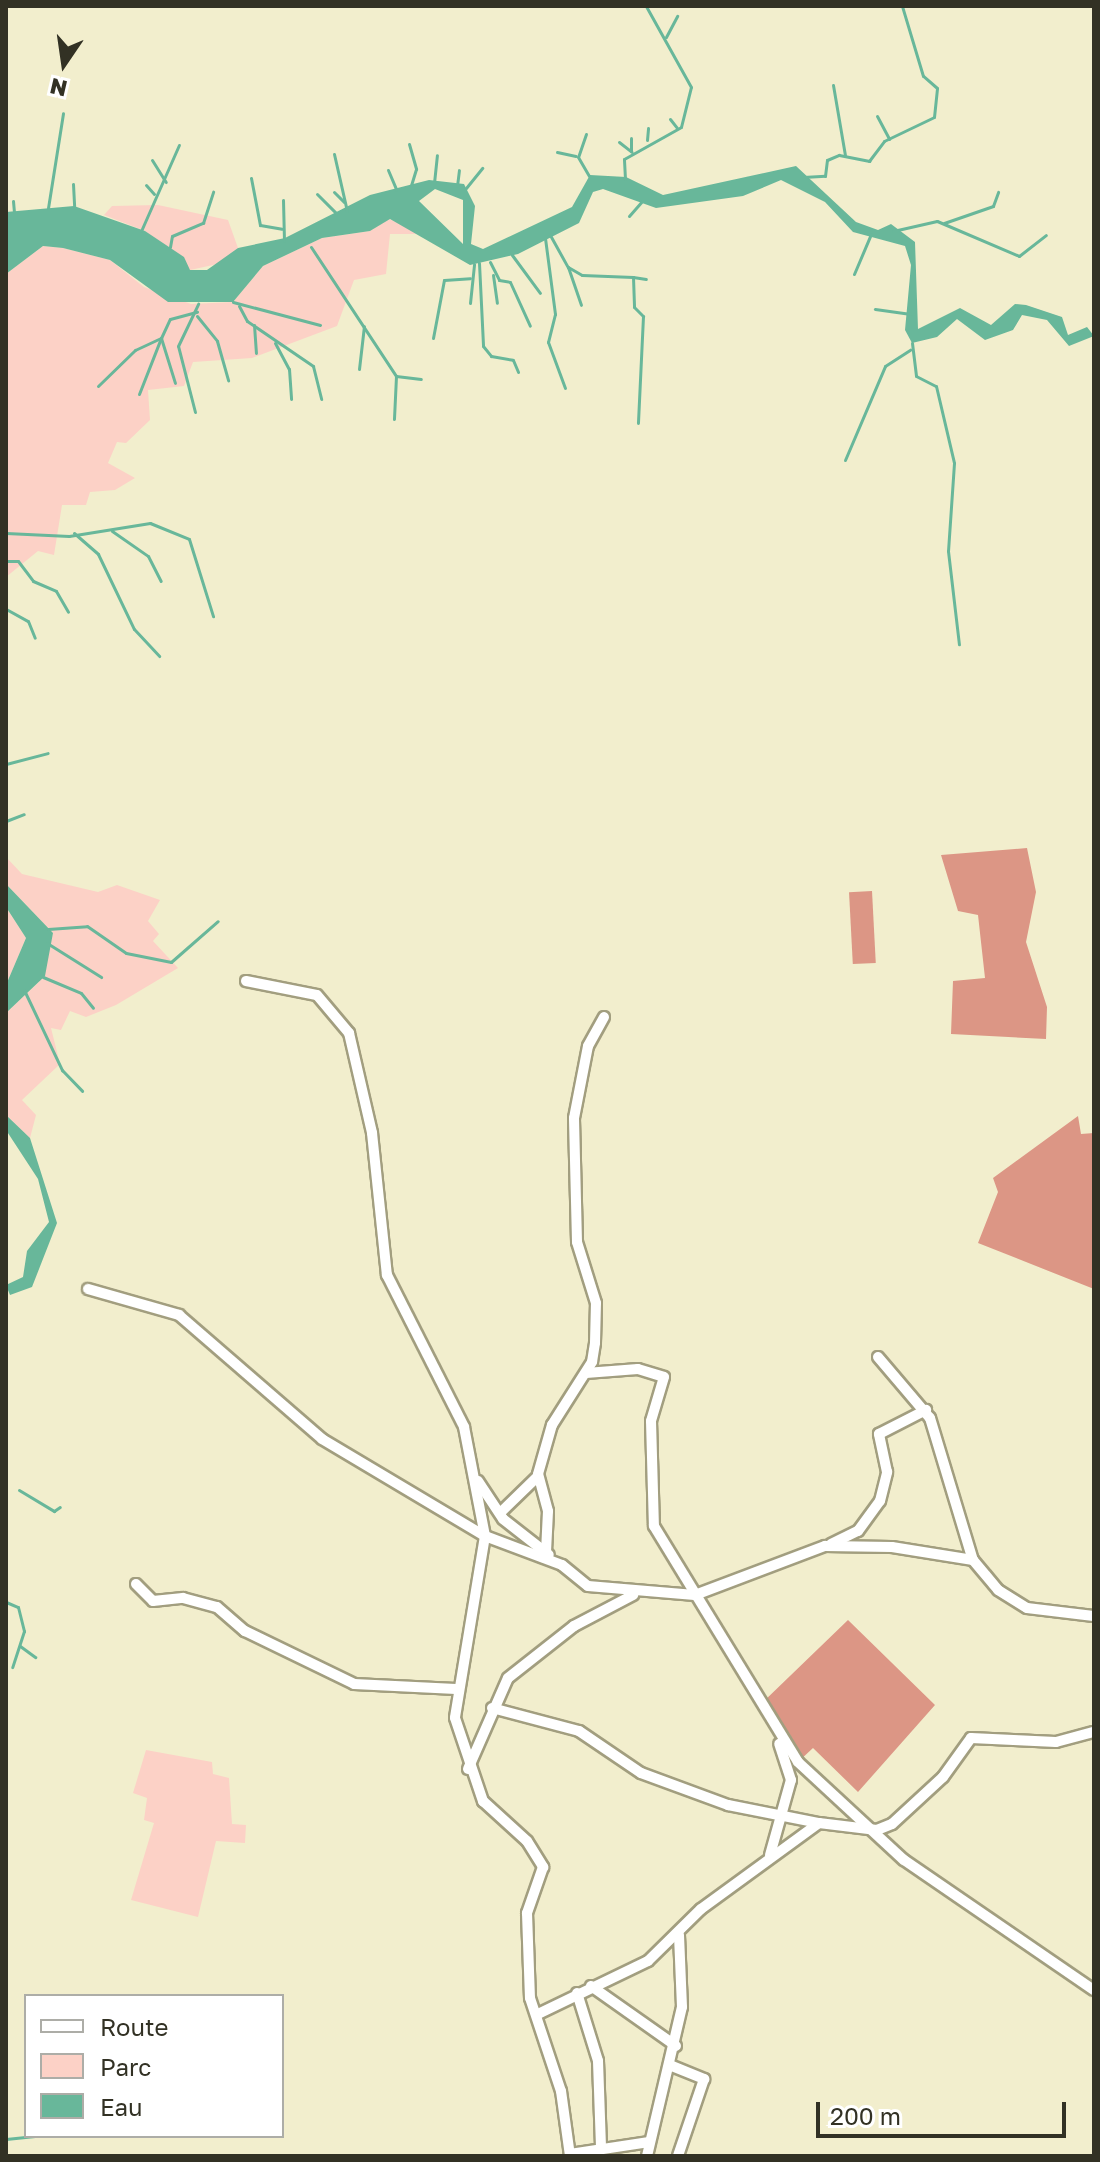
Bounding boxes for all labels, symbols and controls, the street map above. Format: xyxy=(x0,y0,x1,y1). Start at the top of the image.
north arrow xyxy=(24,24,104,104)
text: N xyxy=(47,73,70,103)
legend xyxy=(24,1994,284,2138)
text: Route xyxy=(100,2012,169,2041)
text: Parc xyxy=(100,2052,151,2081)
scale bar xyxy=(820,2086,1070,2136)
text: Eau xyxy=(100,2092,142,2121)
text: 200 m xyxy=(830,2101,901,2130)

